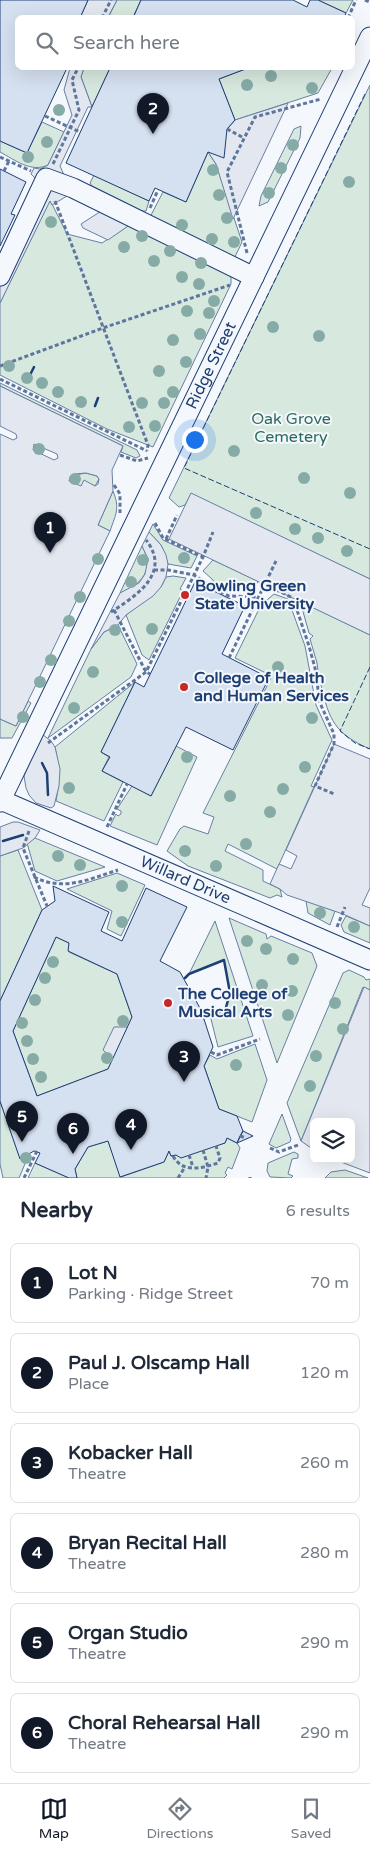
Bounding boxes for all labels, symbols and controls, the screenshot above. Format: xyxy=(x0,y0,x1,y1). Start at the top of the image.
search box xyxy=(15,15,355,70)
icon: search xyxy=(33,29,61,57)
text: Search here xyxy=(73,32,180,54)
pin: 2 xyxy=(137,93,169,134)
street label: Ridge Street xyxy=(182,318,241,412)
park label: Oak Grove Cemetery xyxy=(251,409,331,447)
your location xyxy=(182,427,208,453)
pin: 1 xyxy=(34,512,66,553)
place label: Bowling Green State University xyxy=(195,576,314,614)
marker: Bowling Green State University xyxy=(179,589,191,601)
place label: College of Health and Human Services xyxy=(194,668,349,706)
marker: College of Health and Human Services xyxy=(178,681,190,693)
street label: Willard Drive xyxy=(137,852,234,908)
place label: The College of Musical Arts xyxy=(177,984,288,1022)
marker: The College of Musical Arts xyxy=(162,997,174,1009)
pin: 3 xyxy=(168,1041,200,1082)
pin: 5 xyxy=(6,1101,38,1142)
pin: 4 xyxy=(115,1109,147,1150)
pin: 6 xyxy=(57,1113,89,1154)
map controls xyxy=(310,1118,355,1163)
button: layers xyxy=(310,1118,355,1163)
text: Nearby xyxy=(20,1198,93,1223)
text: 6 results xyxy=(286,1201,350,1221)
text: Lot N xyxy=(68,1262,118,1284)
text: 1 xyxy=(32,1273,42,1293)
text: 70 m xyxy=(310,1273,349,1293)
text: Parking · Ridge Street xyxy=(68,1284,233,1304)
text: Paul J. Olscamp Hall xyxy=(68,1352,250,1374)
text: 2 xyxy=(32,1363,42,1383)
text: 120 m xyxy=(300,1363,349,1383)
text: Place xyxy=(68,1374,109,1394)
text: Kobacker Hall xyxy=(68,1442,193,1464)
text: 3 xyxy=(32,1453,42,1473)
text: 260 m xyxy=(300,1453,349,1473)
text: Theatre xyxy=(68,1464,126,1484)
text: Bryan Recital Hall xyxy=(68,1532,227,1554)
text: 4 xyxy=(32,1543,42,1563)
text: 280 m xyxy=(300,1543,349,1563)
text: Theatre xyxy=(68,1554,126,1574)
text: Organ Studio xyxy=(68,1622,188,1644)
text: 5 xyxy=(32,1633,42,1653)
text: 290 m xyxy=(300,1633,349,1653)
text: Theatre xyxy=(68,1644,126,1664)
text: Choral Rehearsal Hall xyxy=(68,1712,260,1734)
text: 6 xyxy=(32,1723,42,1743)
text: 290 m xyxy=(300,1723,349,1743)
text: Theatre xyxy=(68,1734,126,1754)
tab: Map xyxy=(39,1795,69,1842)
tab: Directions xyxy=(146,1795,213,1842)
tab: Saved xyxy=(291,1795,331,1842)

